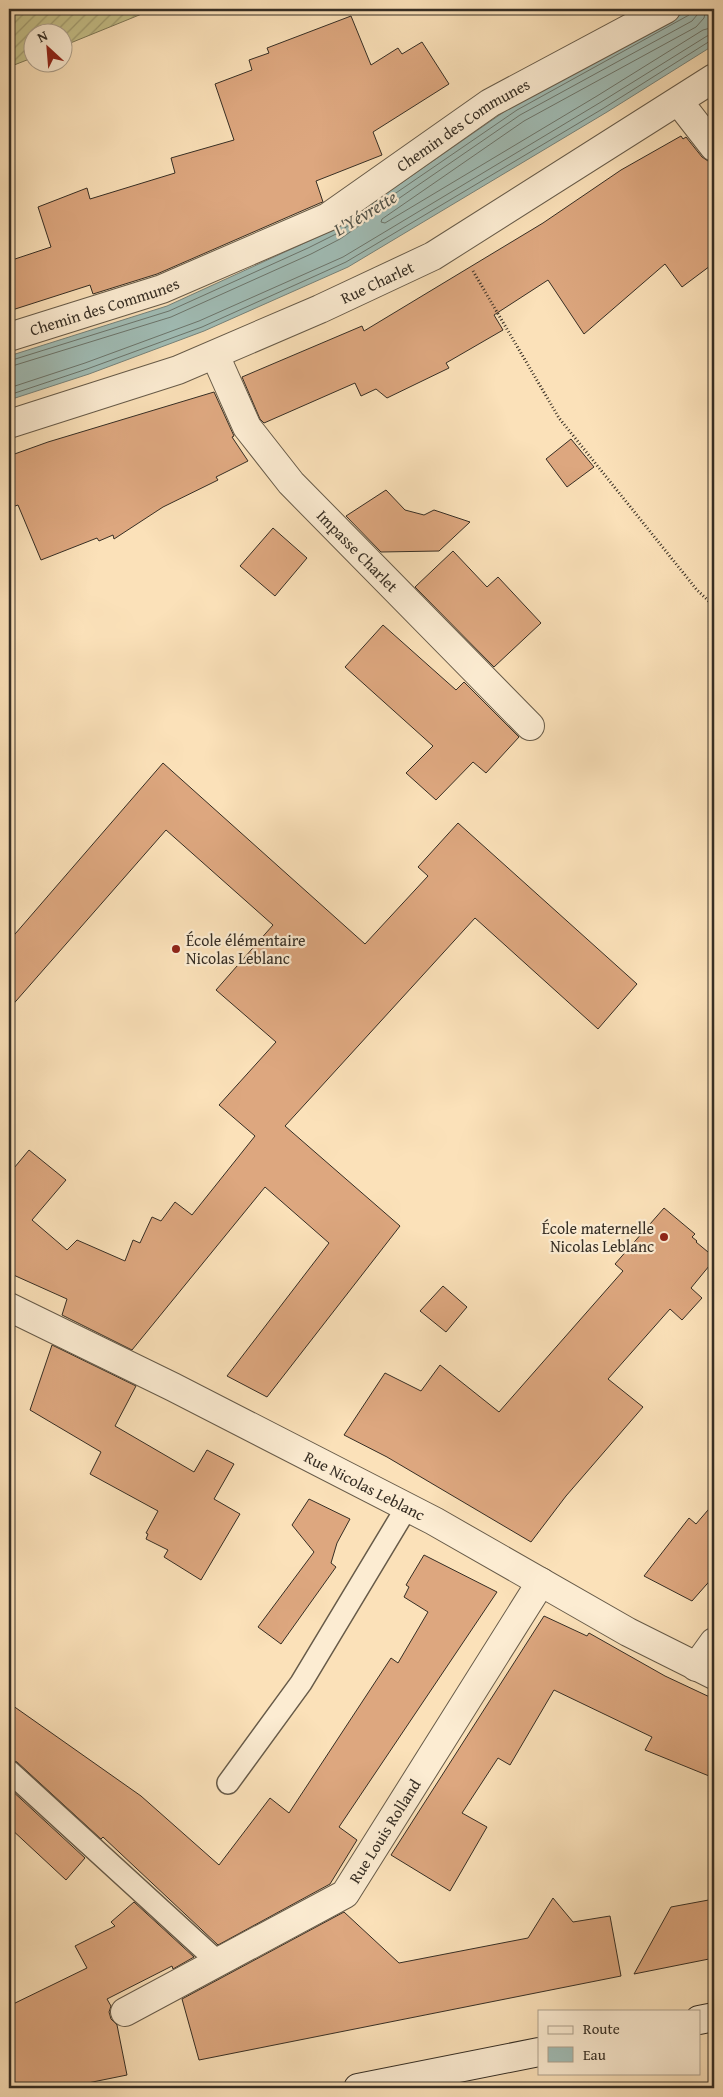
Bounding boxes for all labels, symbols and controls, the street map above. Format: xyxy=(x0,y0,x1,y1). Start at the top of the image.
north arrow xyxy=(22,22,72,72)
text: N xyxy=(34,25,51,47)
street label: Chemin des Communes xyxy=(391,72,534,177)
water label: L'Yévrette xyxy=(327,183,402,243)
street label: Rue Charlet xyxy=(336,255,418,310)
street label: Chemin des Communes xyxy=(26,271,183,342)
street label: Impasse Charlet xyxy=(311,504,404,598)
place label: École élémentaire Nicolas Leblanc xyxy=(186,928,306,970)
marker: École élémentaire Nicolas Leblanc xyxy=(170,943,182,955)
place label: École maternelle Nicolas Leblanc xyxy=(542,1216,654,1258)
marker: École maternelle Nicolas Leblanc xyxy=(658,1231,670,1243)
street label: Rue Nicolas Leblanc xyxy=(300,1444,429,1526)
street label: Rue Louis Rolland xyxy=(343,1774,427,1888)
legend xyxy=(538,2010,700,2074)
text: Route xyxy=(583,2018,620,2039)
text: Eau xyxy=(583,2044,607,2065)

